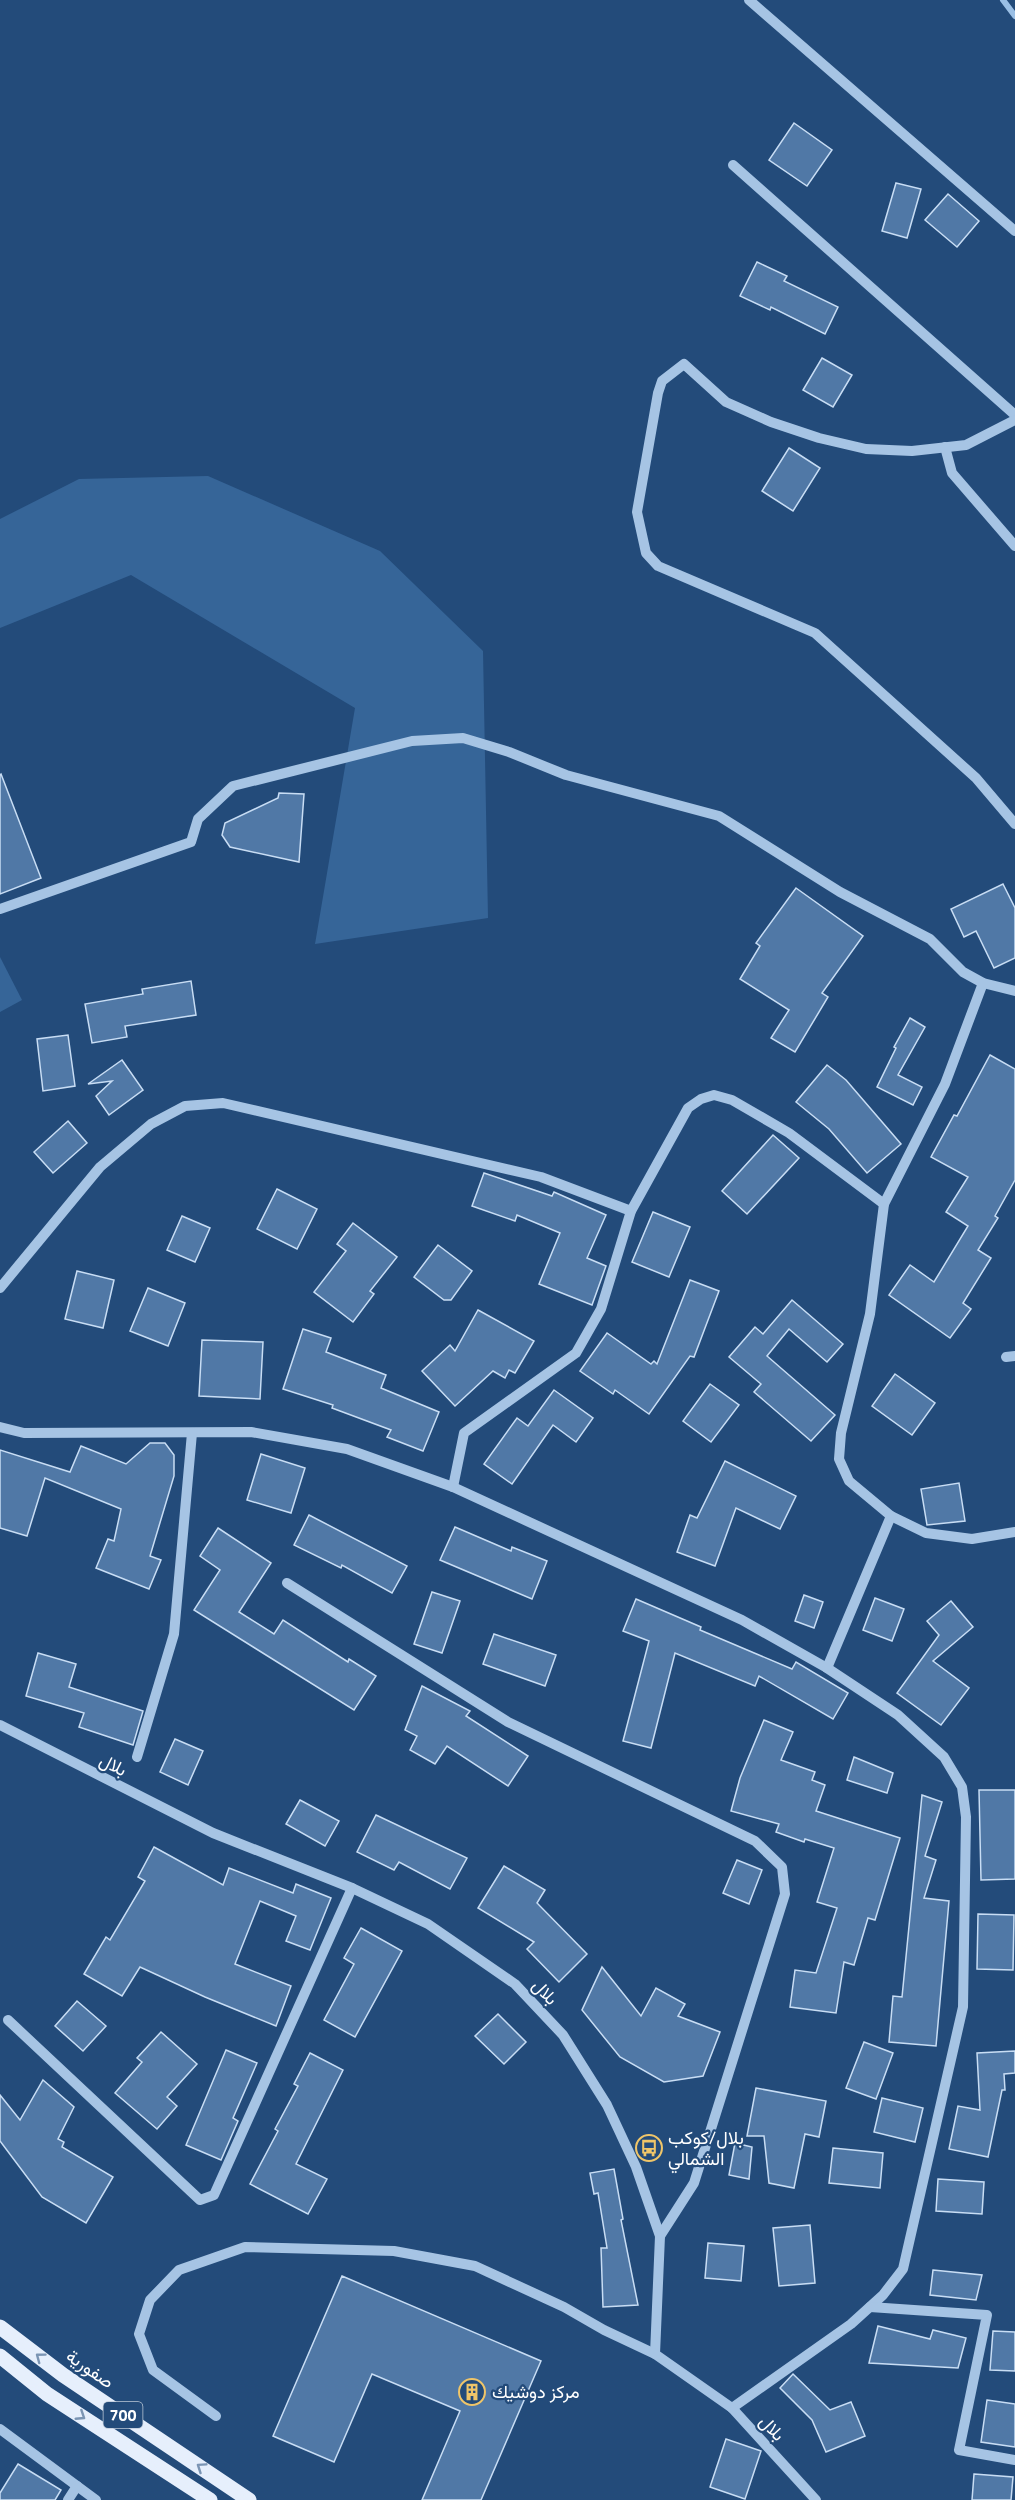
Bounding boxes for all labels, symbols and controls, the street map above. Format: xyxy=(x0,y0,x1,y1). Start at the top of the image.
street label: بلال xyxy=(95,1746,132,1783)
street label: بلال xyxy=(526,1972,565,2011)
place label: بلال/كوكب الشمالي xyxy=(668,2124,744,2174)
bus stop icon: بلال/كوكب الشمالي xyxy=(634,2133,664,2163)
street label: صفورية xyxy=(61,2342,120,2395)
one-way arrow xyxy=(35,2354,46,2365)
building icon: مركز دوشيك xyxy=(457,2377,487,2407)
place label: مركز دوشيك xyxy=(492,2378,580,2405)
road number: 700 xyxy=(104,2402,142,2428)
street label: بلال xyxy=(753,2408,792,2447)
one-way arrow xyxy=(74,2409,85,2420)
one-way arrow xyxy=(196,2464,207,2475)

